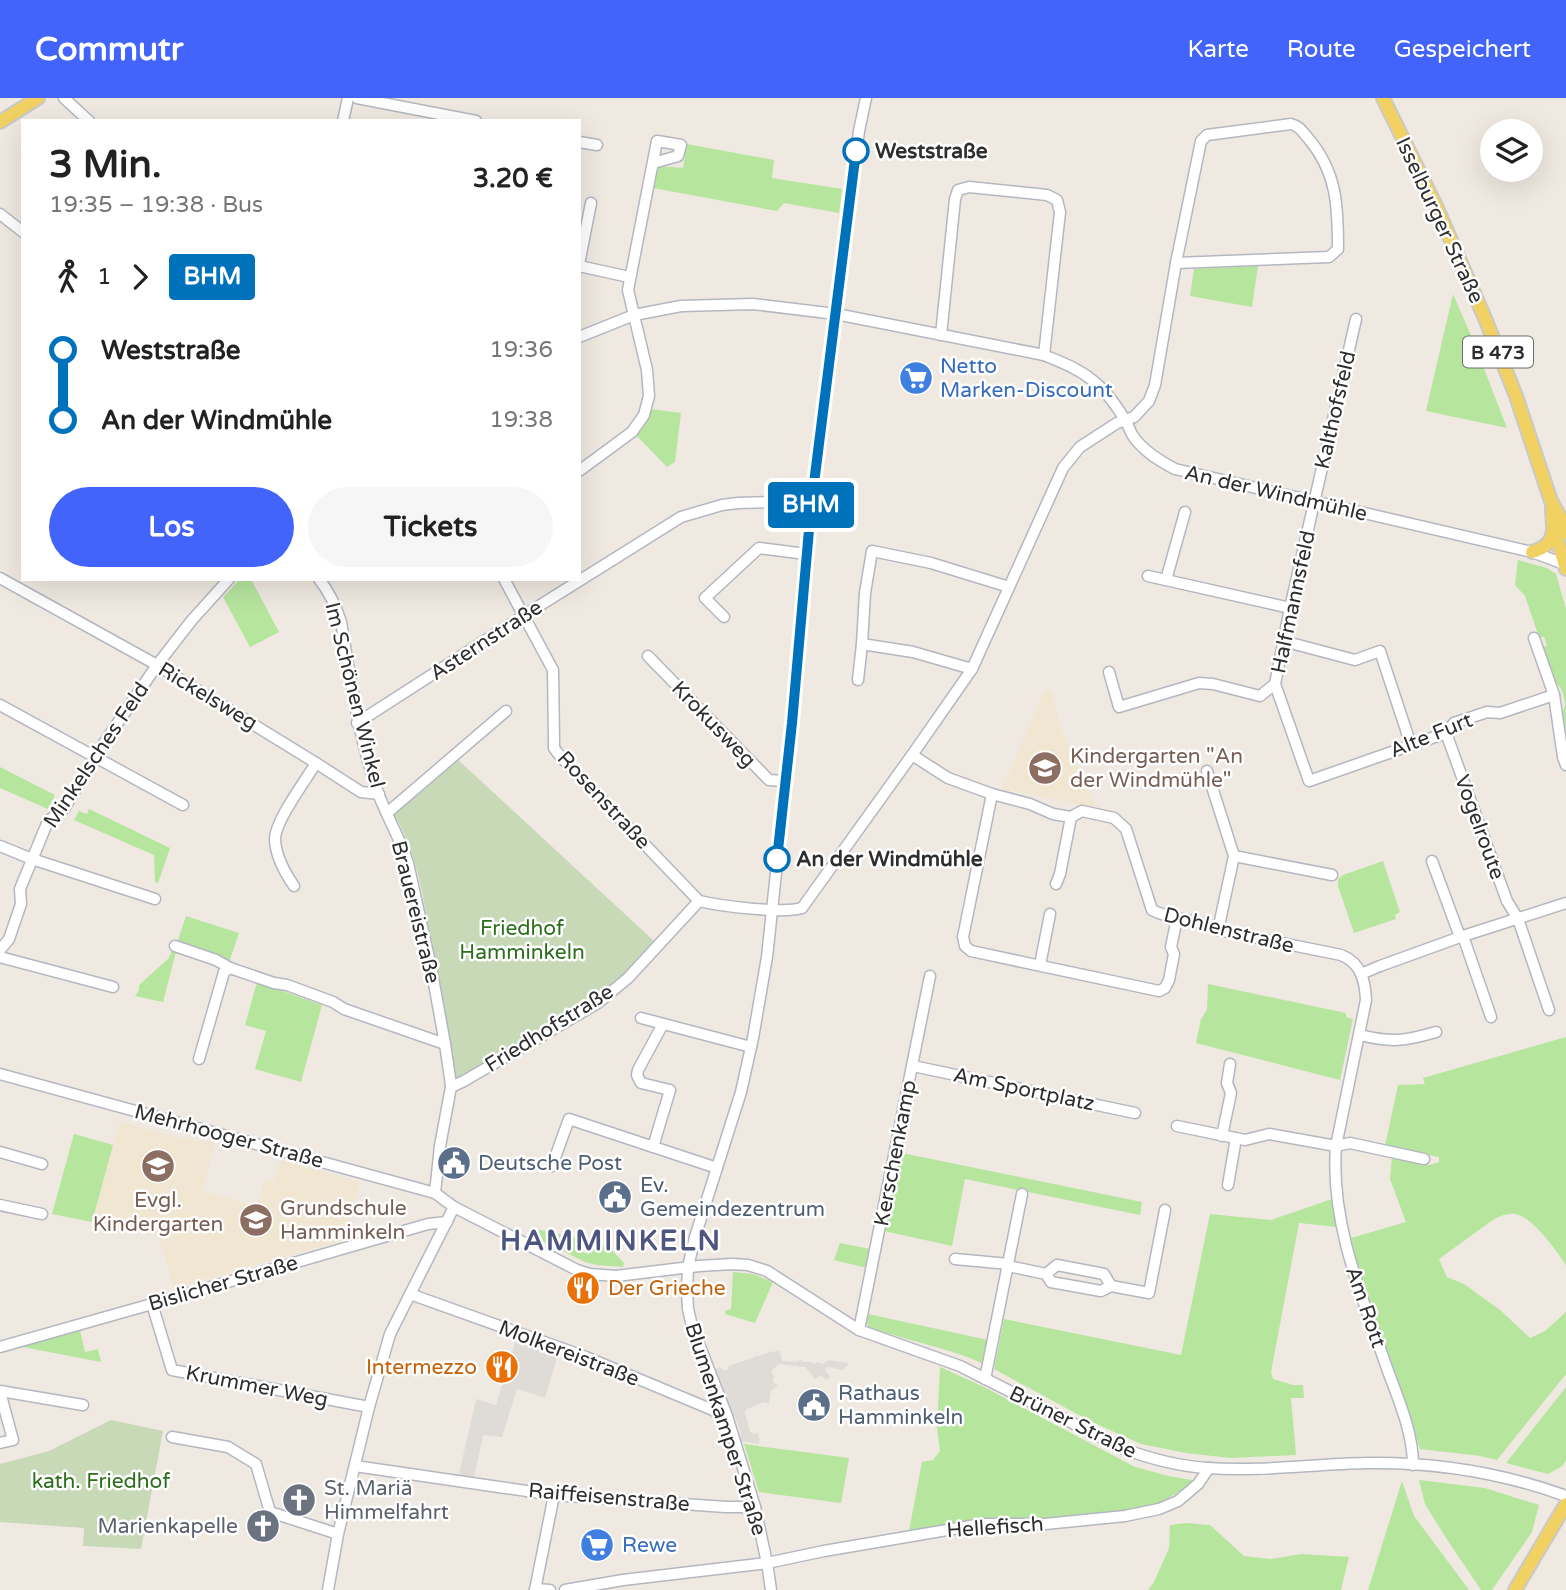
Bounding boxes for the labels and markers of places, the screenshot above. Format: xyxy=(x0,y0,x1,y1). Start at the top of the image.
marker: Weststraße xyxy=(843,138,869,164)
place label: Weststraße xyxy=(875,139,988,164)
place label: Netto Marken-Discount xyxy=(940,354,1113,403)
supermarket icon: Netto Marken-Discount xyxy=(897,359,935,397)
place label: Kindergarten "An der Windmühle" xyxy=(1070,744,1243,793)
school or university icon: Kindergarten "An der Windmühle" xyxy=(1026,749,1064,787)
marker: An der Windmühle xyxy=(764,846,790,872)
place label: An der Windmühle xyxy=(796,847,983,872)
public building icon: Deutsche Post xyxy=(435,1144,473,1182)
school or university icon: Evgl. Kindergarten xyxy=(139,1147,177,1185)
place label: Deutsche Post xyxy=(478,1151,622,1176)
place label: Ev. Gemeindezentrum xyxy=(640,1173,825,1222)
public building icon: Ev. Gemeindezentrum xyxy=(596,1178,634,1216)
place label: Evgl. Kindergarten xyxy=(93,1188,223,1237)
place label: Grundschule Hamminkeln xyxy=(280,1196,407,1245)
school or university icon: Grundschule Hamminkeln xyxy=(237,1201,275,1239)
restaurant icon: Der Grieche xyxy=(564,1269,602,1307)
place label: Der Grieche xyxy=(608,1276,726,1301)
restaurant icon: Intermezzo xyxy=(483,1348,521,1386)
place label: Intermezzo xyxy=(366,1355,477,1380)
place label: Rathaus Hamminkeln xyxy=(838,1381,963,1430)
public building icon: Rathaus Hamminkeln xyxy=(795,1386,833,1424)
place label: St. Mariä Himmelfahrt xyxy=(324,1476,449,1525)
church icon: St. Mariä Himmelfahrt xyxy=(280,1481,318,1519)
church icon: Marienkapelle xyxy=(244,1507,282,1545)
place label: Marienkapelle xyxy=(97,1514,238,1539)
supermarket icon: Rewe xyxy=(578,1526,616,1564)
place label: Rewe xyxy=(622,1533,677,1558)

